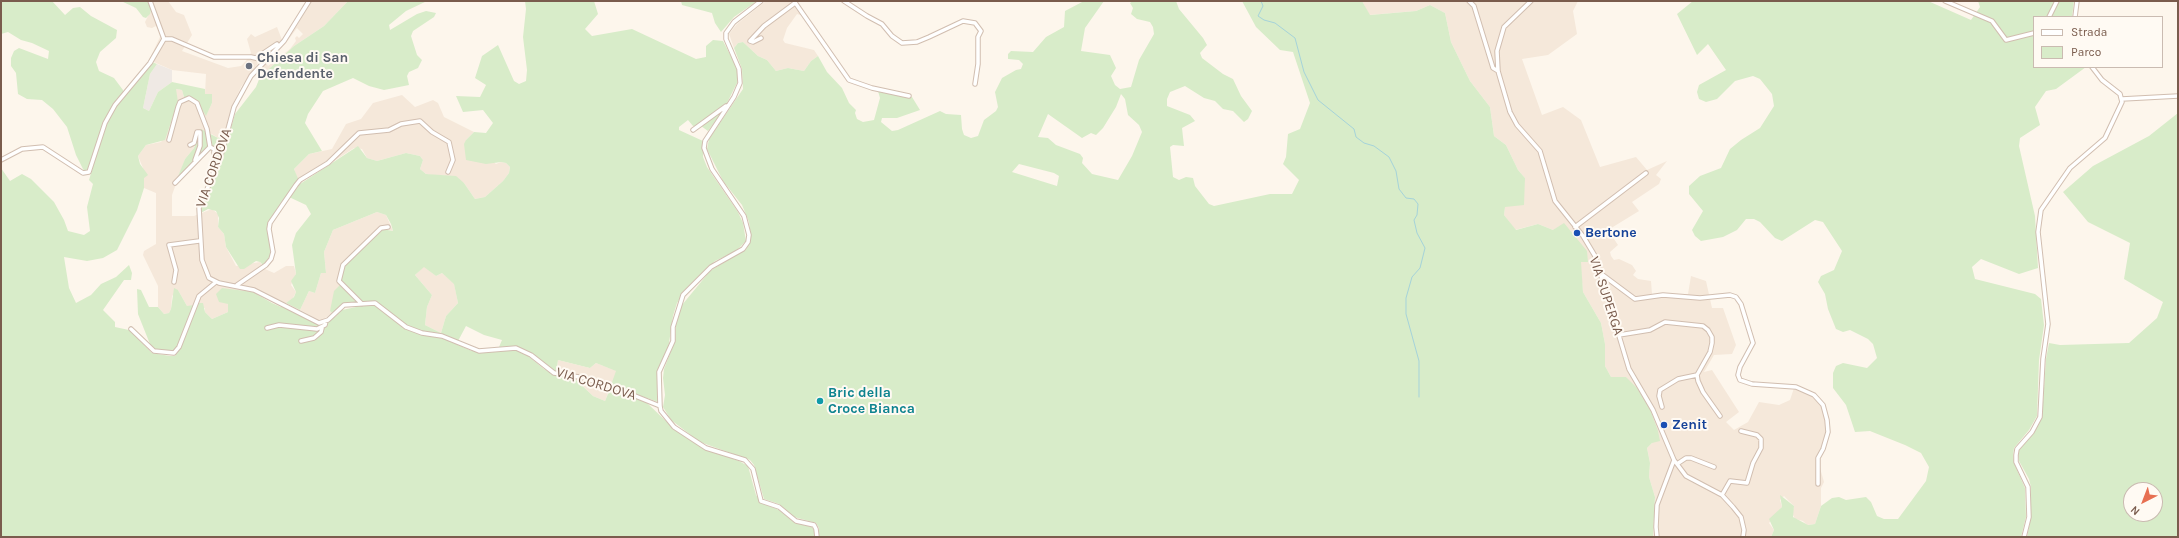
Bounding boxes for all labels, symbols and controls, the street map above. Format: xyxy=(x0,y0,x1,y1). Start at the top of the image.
legend xyxy=(2033,16,2163,68)
text: Strada xyxy=(2071,25,2107,39)
text: Parco xyxy=(2071,45,2101,59)
place label: Chiesa di San Defendente xyxy=(257,50,348,82)
marker: Chiesa di San Defendente xyxy=(244,61,254,71)
street label: VIA CORDOVA xyxy=(193,126,235,210)
place label: Bertone xyxy=(1585,225,1637,241)
marker: Bertone xyxy=(1572,228,1582,238)
street label: VIA SUPERGA xyxy=(1585,254,1627,338)
street label: VIA CORDOVA xyxy=(554,364,638,404)
place label: Bric della Croce Bianca xyxy=(828,385,915,418)
marker: Bric della Croce Bianca xyxy=(815,396,825,406)
place label: Zenit xyxy=(1672,417,1707,433)
marker: Zenit xyxy=(1659,420,1669,430)
north arrow xyxy=(2123,482,2163,522)
text: N xyxy=(2128,503,2143,518)

